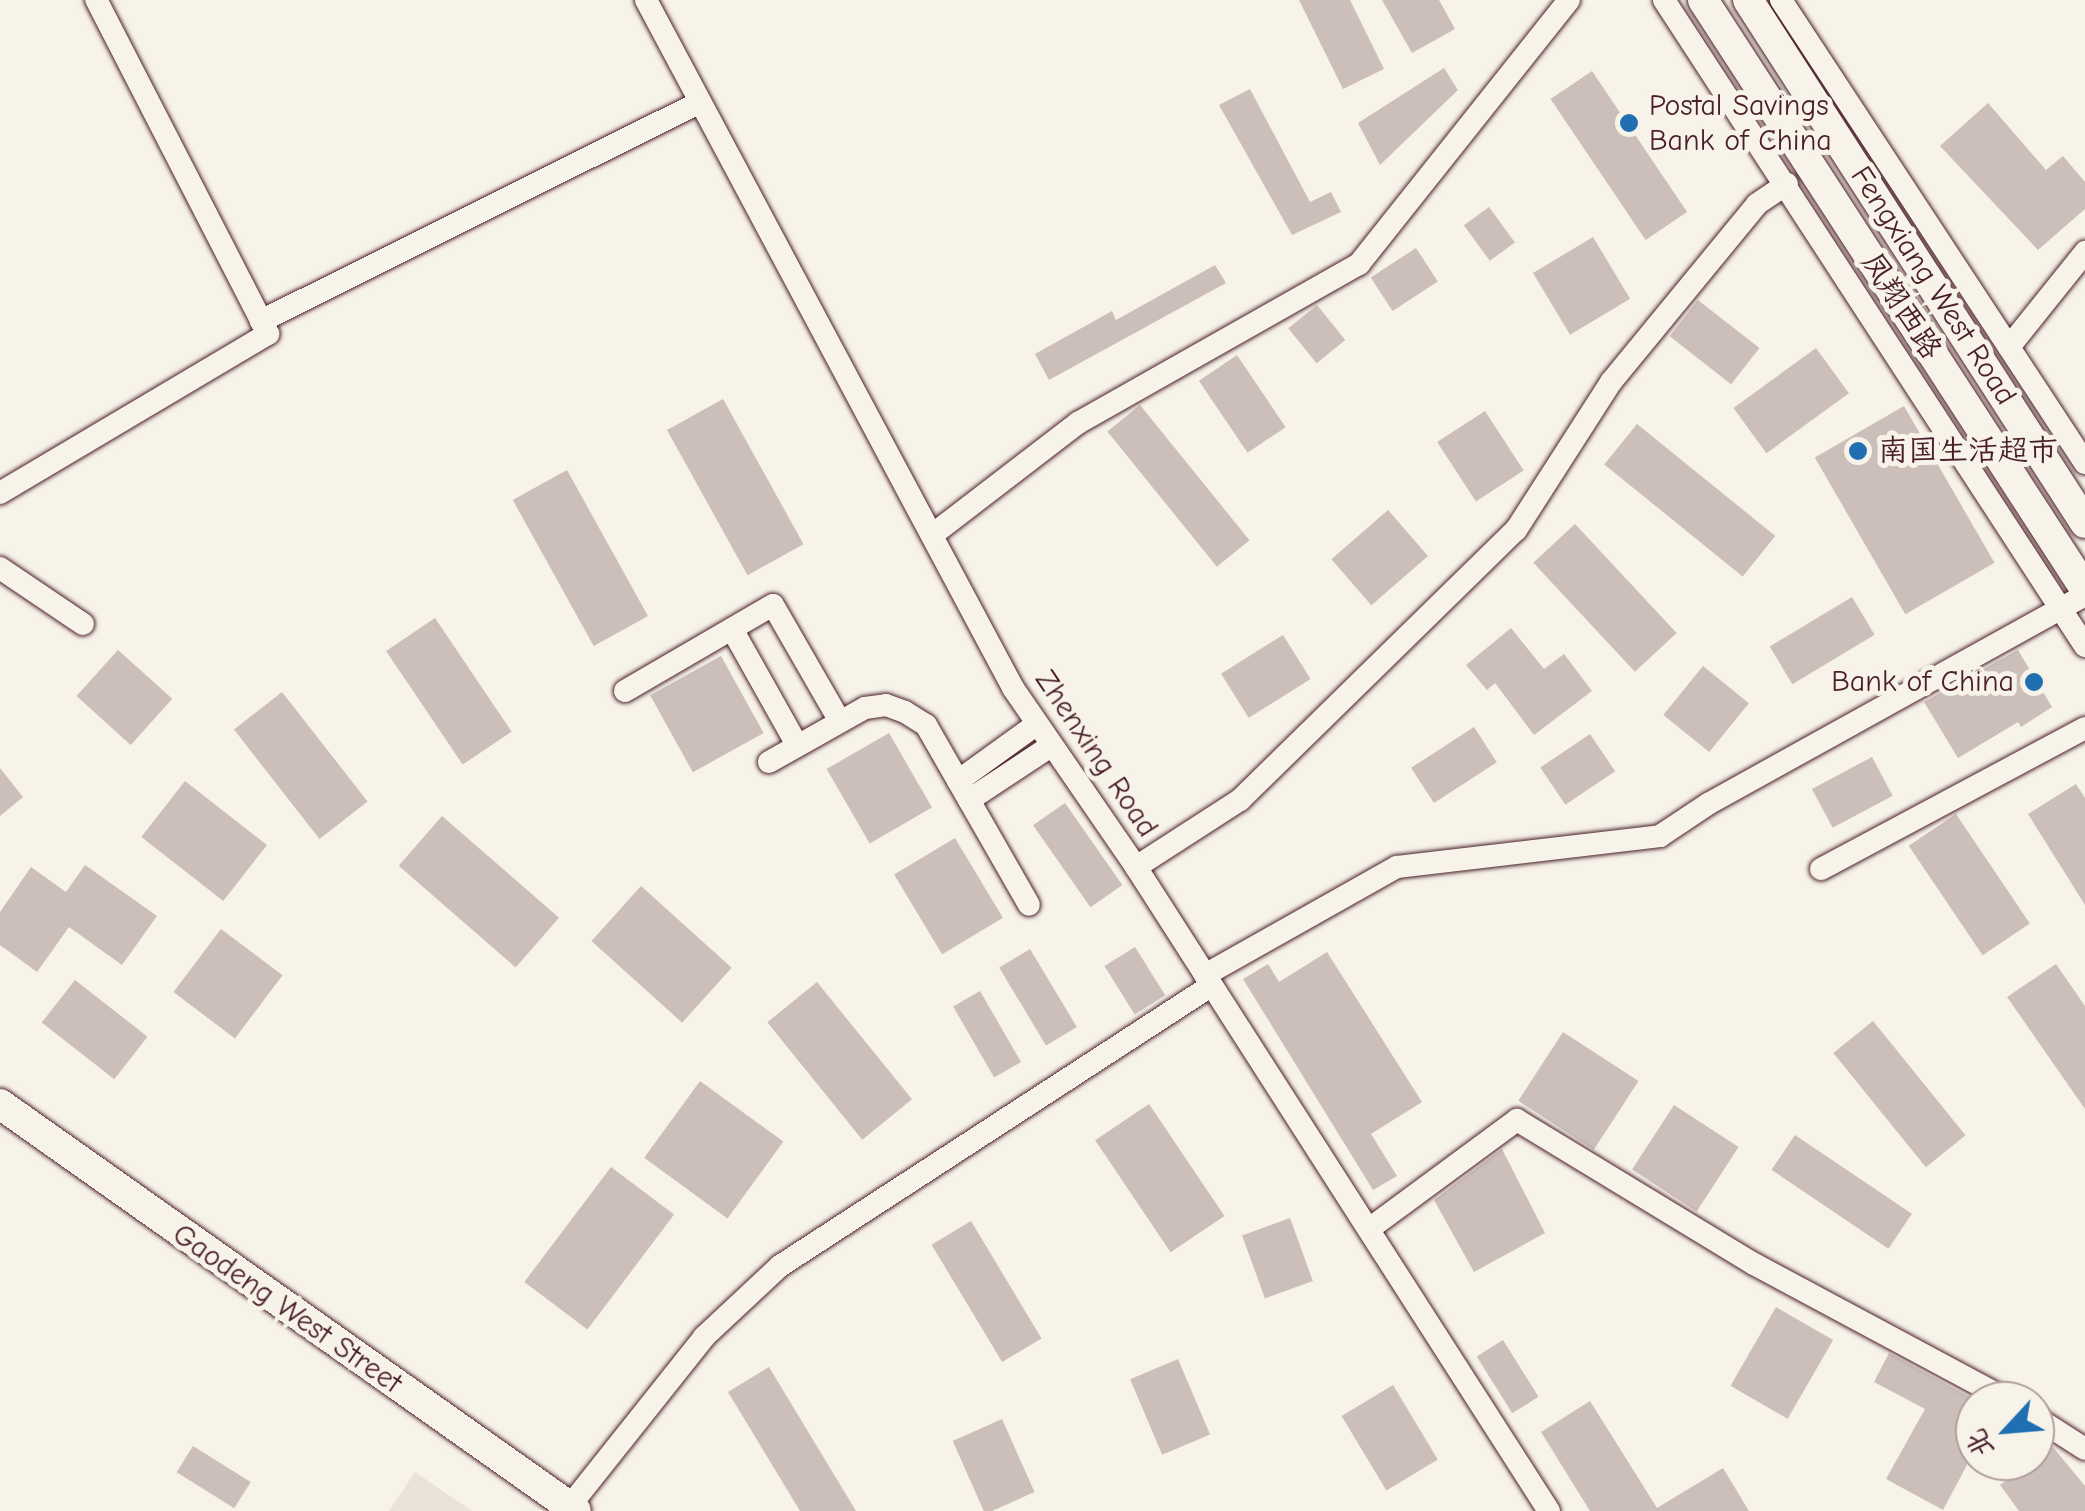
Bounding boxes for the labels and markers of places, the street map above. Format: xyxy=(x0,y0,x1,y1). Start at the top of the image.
place label: Postal Savings Bank of China xyxy=(1649,88,1832,158)
marker: Postal Savings Bank of China xyxy=(1618,112,1640,134)
place label: 南国生活超市 xyxy=(1878,433,2058,469)
marker: 南国生活超市 xyxy=(1847,440,1869,462)
place label: Bank of China xyxy=(1831,664,2014,700)
marker: Bank of China xyxy=(2023,671,2045,693)

